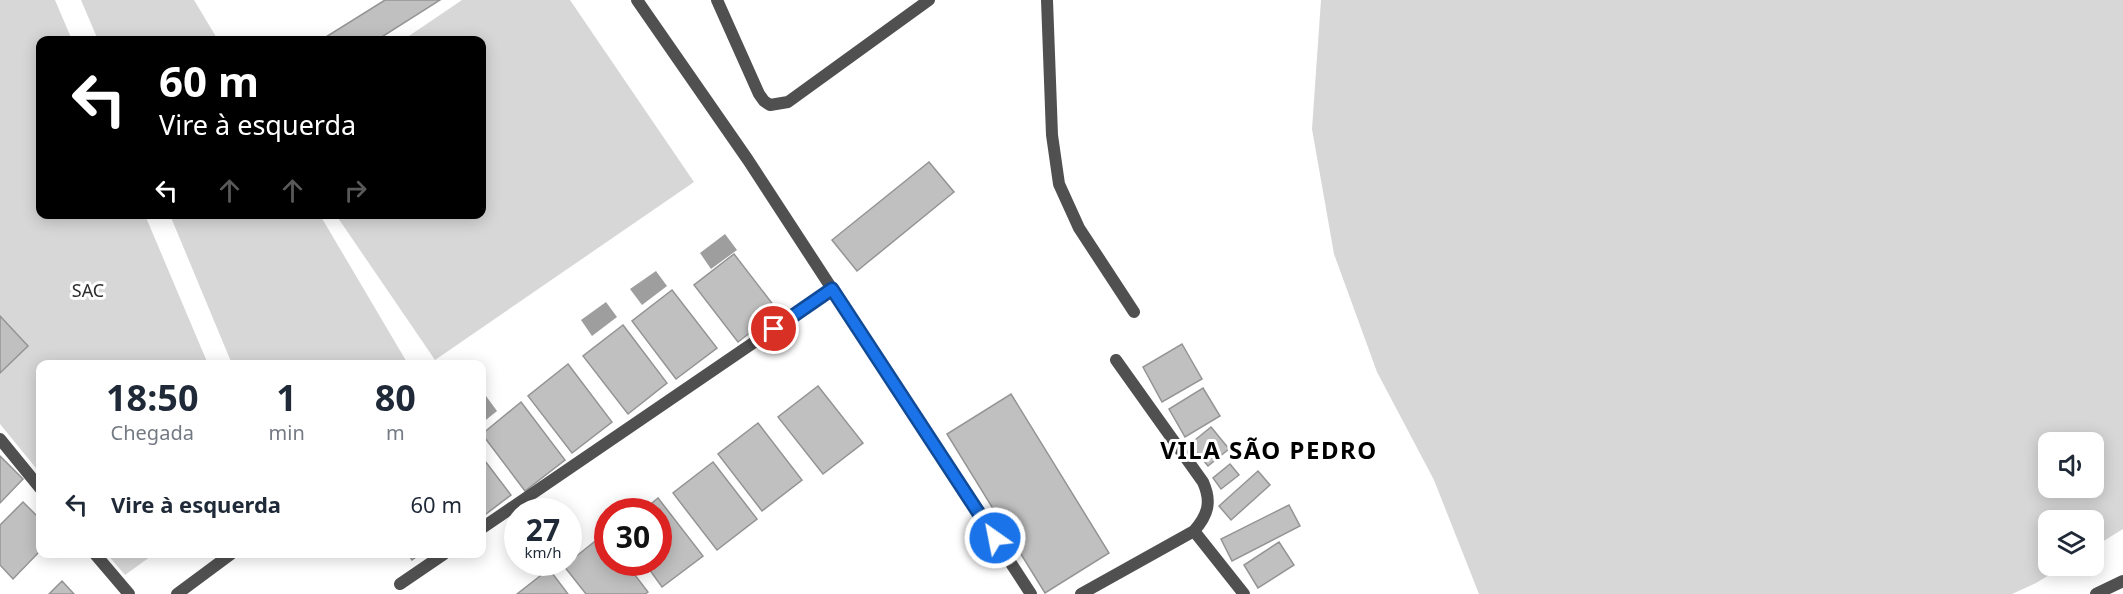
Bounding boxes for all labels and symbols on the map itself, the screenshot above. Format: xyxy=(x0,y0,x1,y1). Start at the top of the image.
park label: SAC xyxy=(72,278,104,302)
pin xyxy=(748,303,799,354)
district label: VILA SÃO PEDRO xyxy=(1160,433,1378,466)
speed limit sign: 30 xyxy=(594,498,672,576)
position arrow xyxy=(963,506,1027,570)

